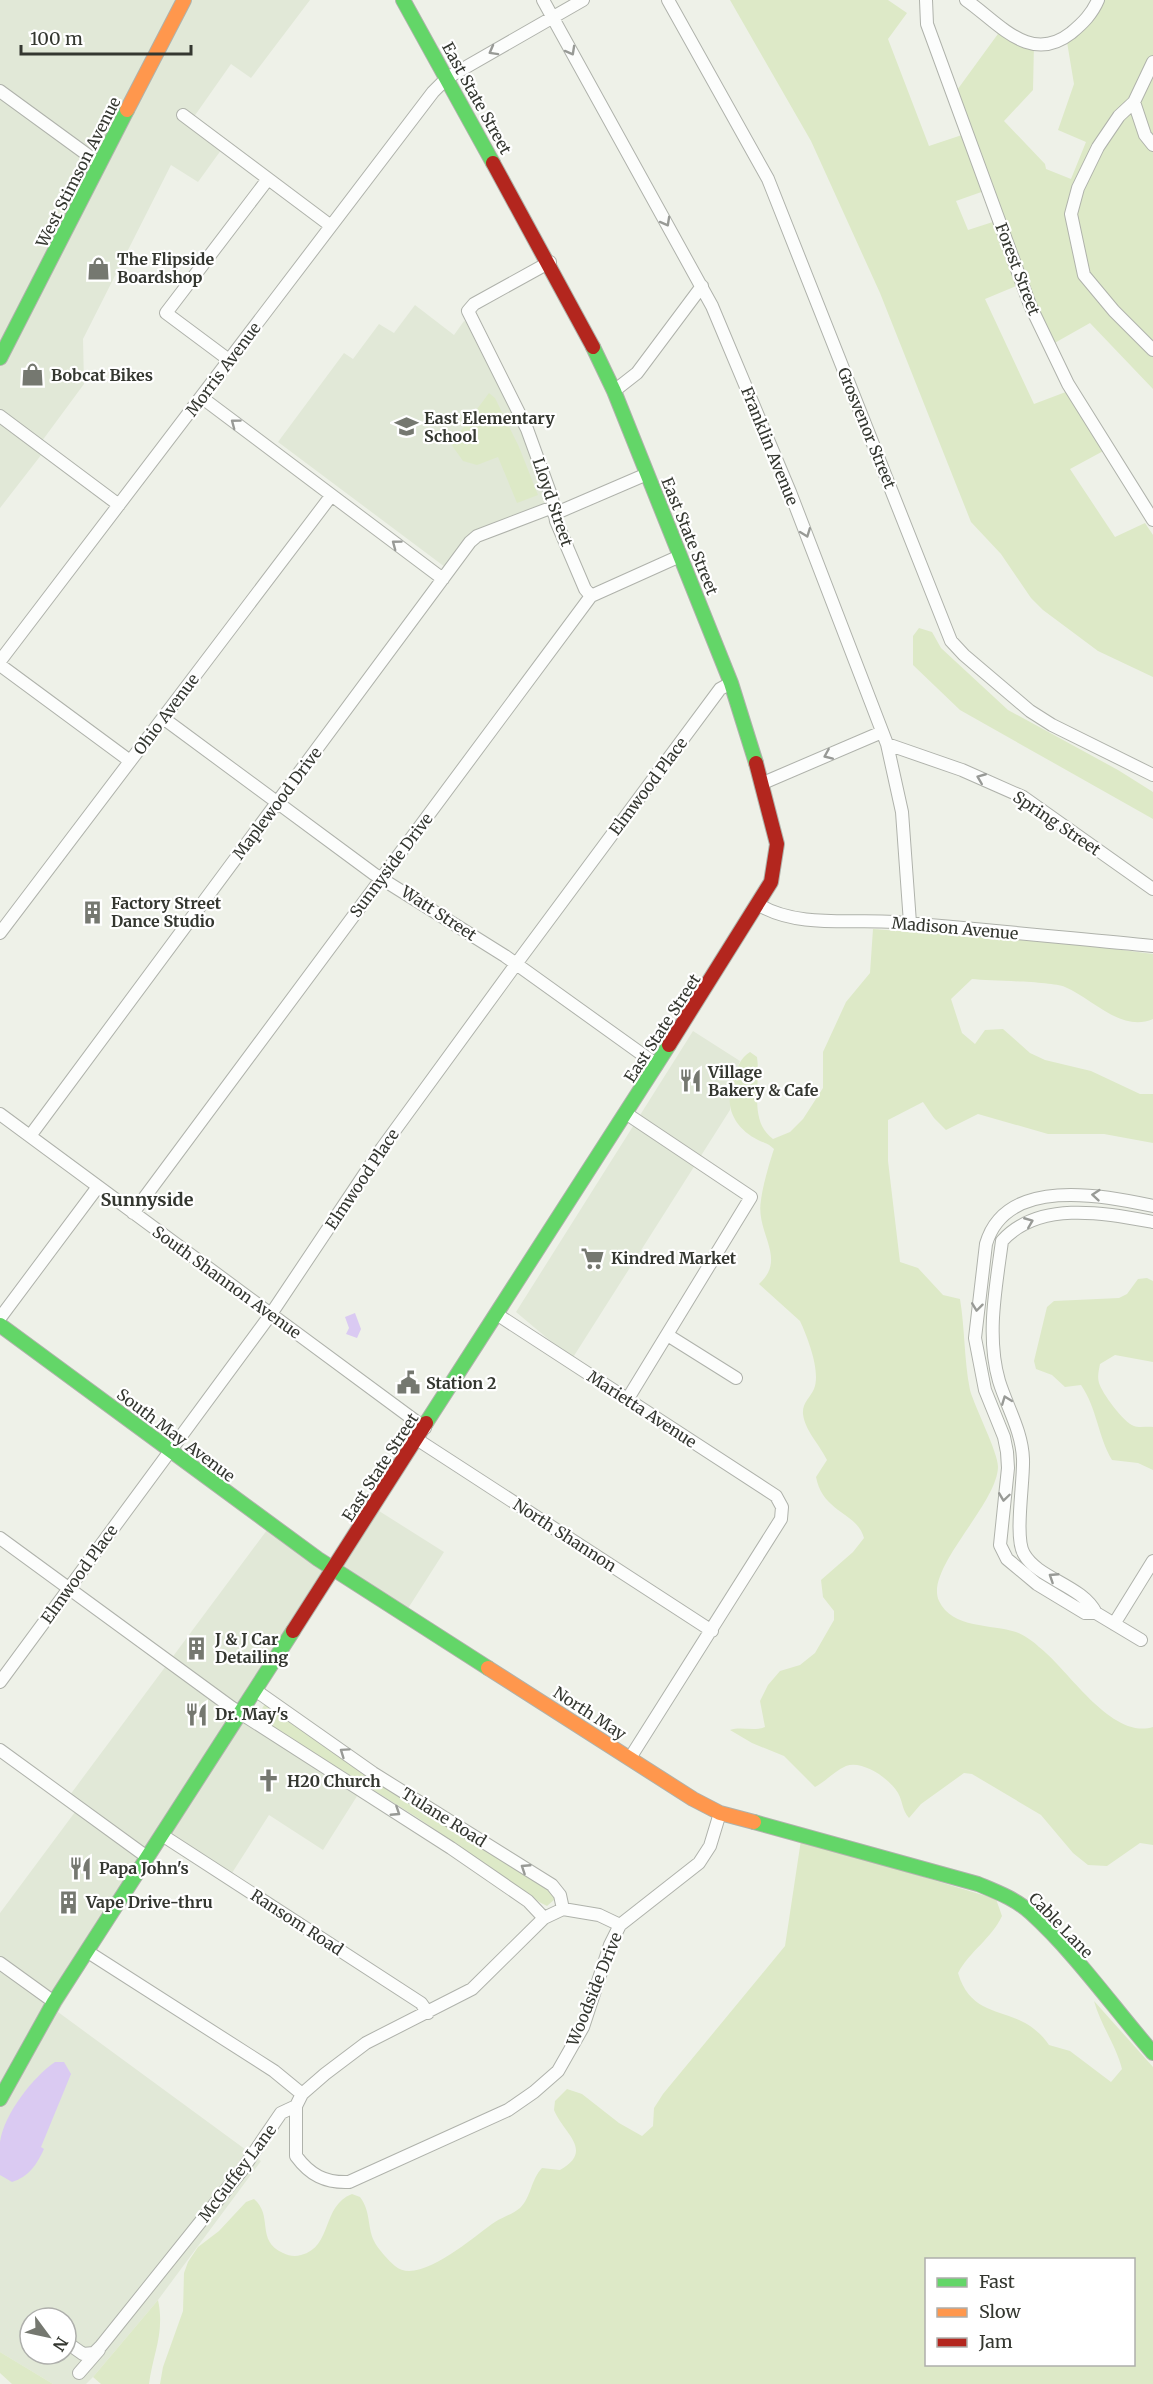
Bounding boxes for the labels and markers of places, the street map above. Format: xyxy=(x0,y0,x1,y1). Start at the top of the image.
place label: The Flipside Boardshop xyxy=(117,249,215,287)
shop icon: The Flipside Boardshop xyxy=(86,255,112,281)
shop icon: Bobcat Bikes xyxy=(20,362,46,388)
place label: Bobcat Bikes xyxy=(51,365,153,385)
place label: East Elementary School xyxy=(424,408,555,446)
school or university icon: East Elementary School xyxy=(393,414,419,440)
place label: Factory Street Dance Studio xyxy=(111,893,222,931)
building icon: Factory Street Dance Studio xyxy=(80,899,106,925)
place label: Village Bakery & Cafe xyxy=(707,1062,819,1100)
restaurant icon: Village Bakery & Cafe xyxy=(677,1068,703,1094)
supermarket icon: Kindred Market xyxy=(580,1245,606,1271)
place label: Kindred Market xyxy=(611,1248,737,1268)
public building icon: Station 2 xyxy=(395,1370,421,1396)
place label: Station 2 xyxy=(426,1373,496,1393)
place label: J & J Car Detailing xyxy=(214,1629,288,1667)
building icon: J & J Car Detailing xyxy=(184,1635,210,1661)
restaurant icon: Dr. May's xyxy=(184,1701,210,1727)
place label: Dr. May's xyxy=(215,1704,288,1724)
church icon: H20 Church xyxy=(256,1768,282,1794)
place label: H20 Church xyxy=(287,1771,381,1791)
restaurant icon: Papa John's xyxy=(68,1855,94,1881)
place label: Papa John's xyxy=(99,1858,189,1878)
building icon: Vape Drive-thru xyxy=(55,1889,81,1915)
place label: Vape Drive-thru xyxy=(85,1892,213,1912)

